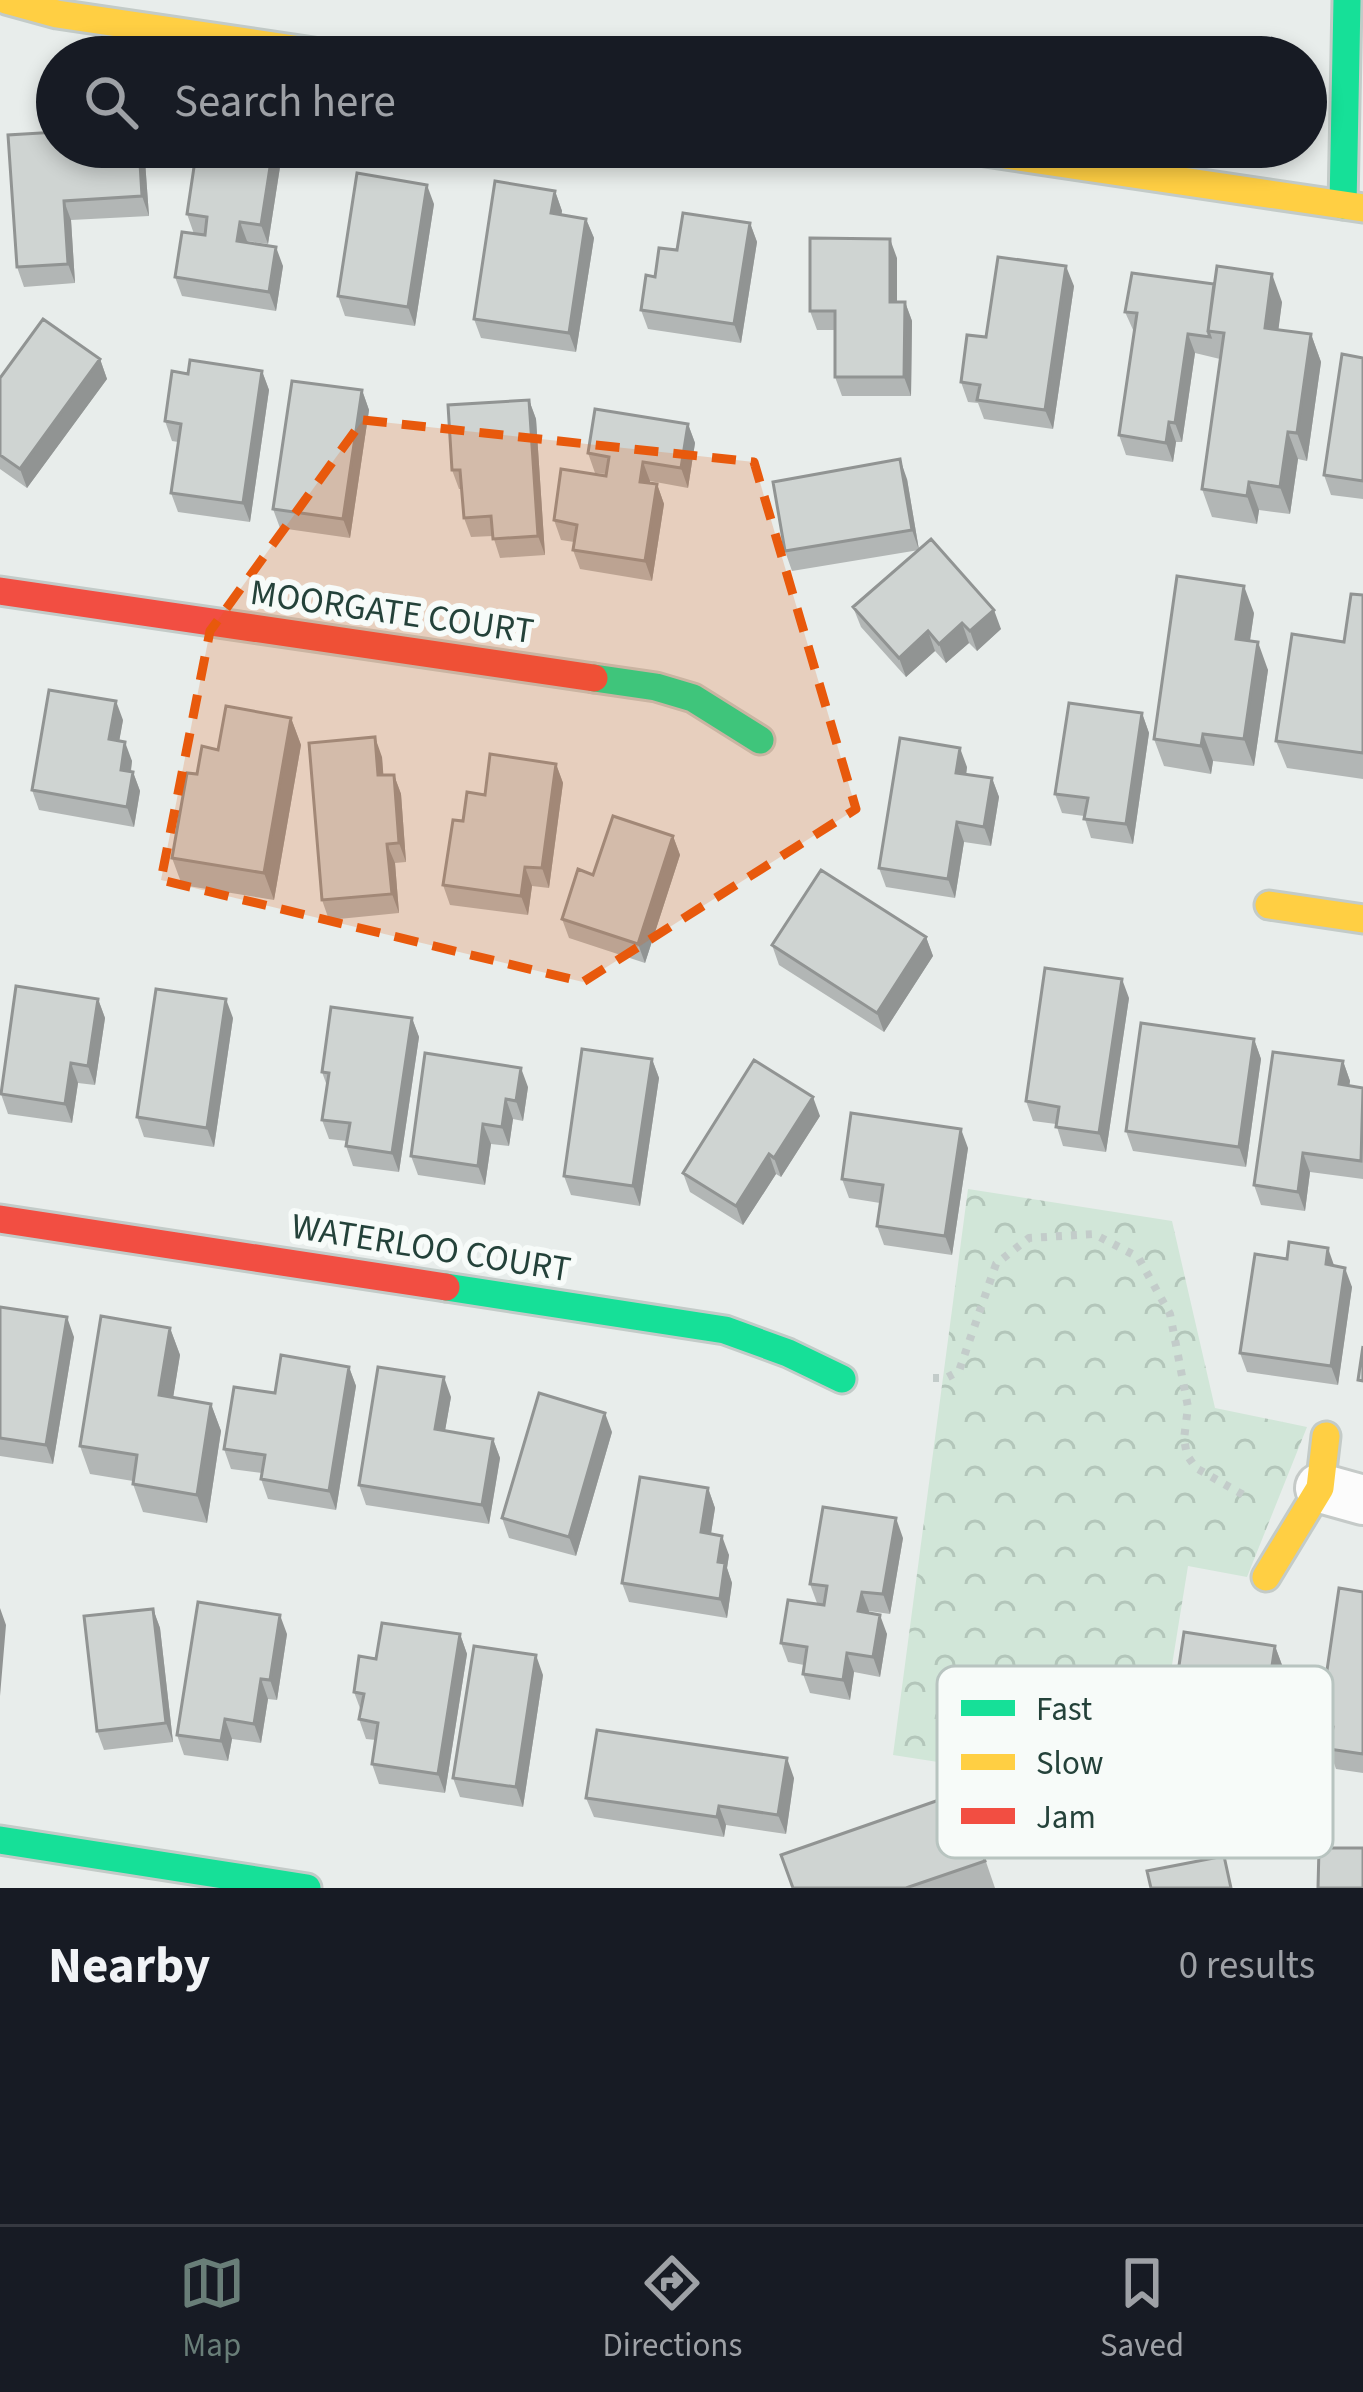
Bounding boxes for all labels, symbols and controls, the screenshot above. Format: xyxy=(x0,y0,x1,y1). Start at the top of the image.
search box xyxy=(36,36,1327,168)
icon: search xyxy=(78,69,144,135)
text: Search here xyxy=(174,70,396,134)
street label: MOORGATE COURT xyxy=(247,567,537,657)
street label: WATERLOO COURT xyxy=(288,1201,574,1295)
legend xyxy=(937,1666,1333,1858)
text: Fast xyxy=(1036,1686,1092,1733)
text: Slow xyxy=(1036,1740,1104,1787)
text: Jam xyxy=(1036,1794,1096,1841)
text: Nearby xyxy=(48,1930,210,2002)
text: 0 results xyxy=(1179,1938,1315,1994)
tab: Map xyxy=(179,2250,245,2369)
tab: Directions xyxy=(603,2250,742,2369)
tab: Saved xyxy=(1100,2250,1184,2369)

